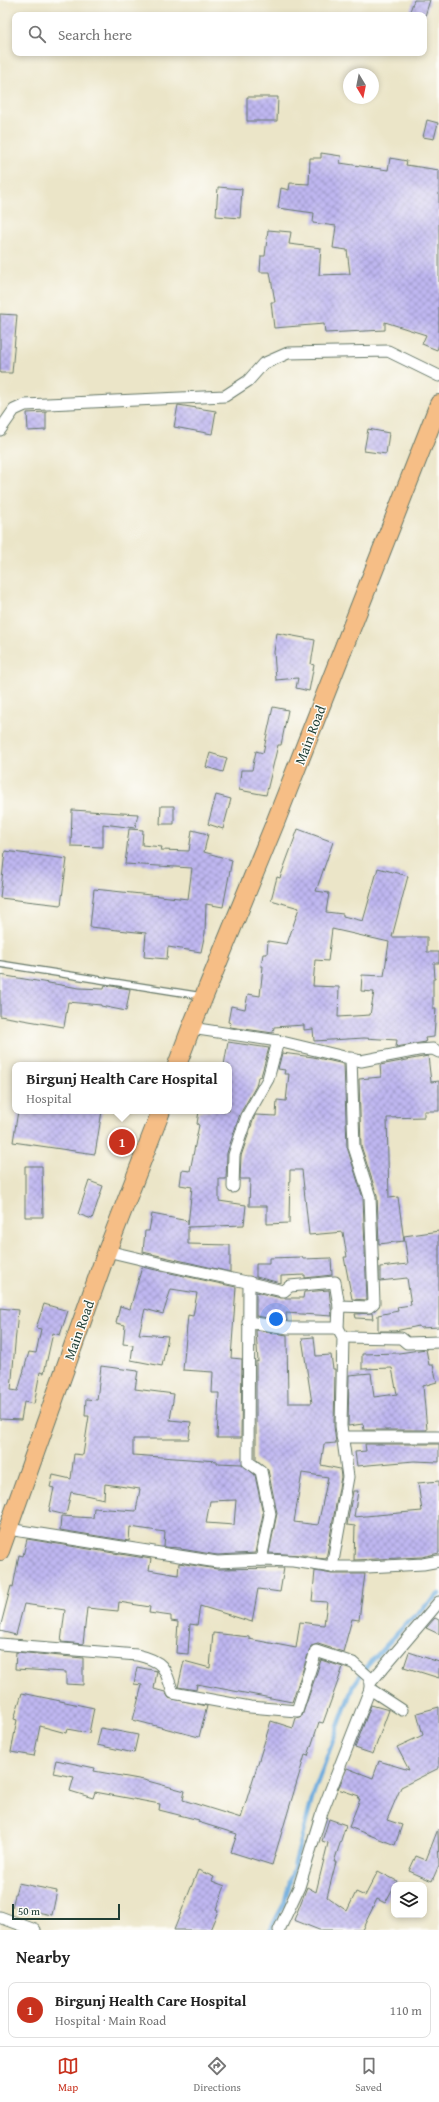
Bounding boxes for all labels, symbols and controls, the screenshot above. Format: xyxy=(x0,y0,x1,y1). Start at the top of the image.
search box xyxy=(12,12,427,56)
icon: search xyxy=(26,23,48,45)
text: Search here xyxy=(58,24,132,45)
north arrow xyxy=(343,68,379,104)
street label: Main Road xyxy=(290,702,331,768)
popup xyxy=(12,1062,232,1114)
text: Birgunj Health Care Hospital xyxy=(26,1068,218,1089)
text: Hospital xyxy=(26,1089,72,1108)
pin: 1 xyxy=(109,1127,135,1157)
street label: Main Road xyxy=(59,1297,99,1363)
your location xyxy=(266,1309,286,1329)
map controls xyxy=(391,1882,427,1918)
button: layers xyxy=(391,1882,427,1918)
scale bar xyxy=(12,1902,120,1921)
text: 50 m xyxy=(18,1903,40,1919)
text: Nearby xyxy=(16,1944,70,1969)
text: Birgunj Health Care Hospital xyxy=(55,1990,246,2011)
text: 1 xyxy=(27,2001,33,2020)
text: 110 m xyxy=(390,2001,422,2020)
text: Hospital · Main Road xyxy=(55,2011,166,2030)
tab: Map xyxy=(57,2055,79,2095)
tab: Directions xyxy=(194,2055,241,2095)
tab: Saved xyxy=(355,2055,382,2095)

